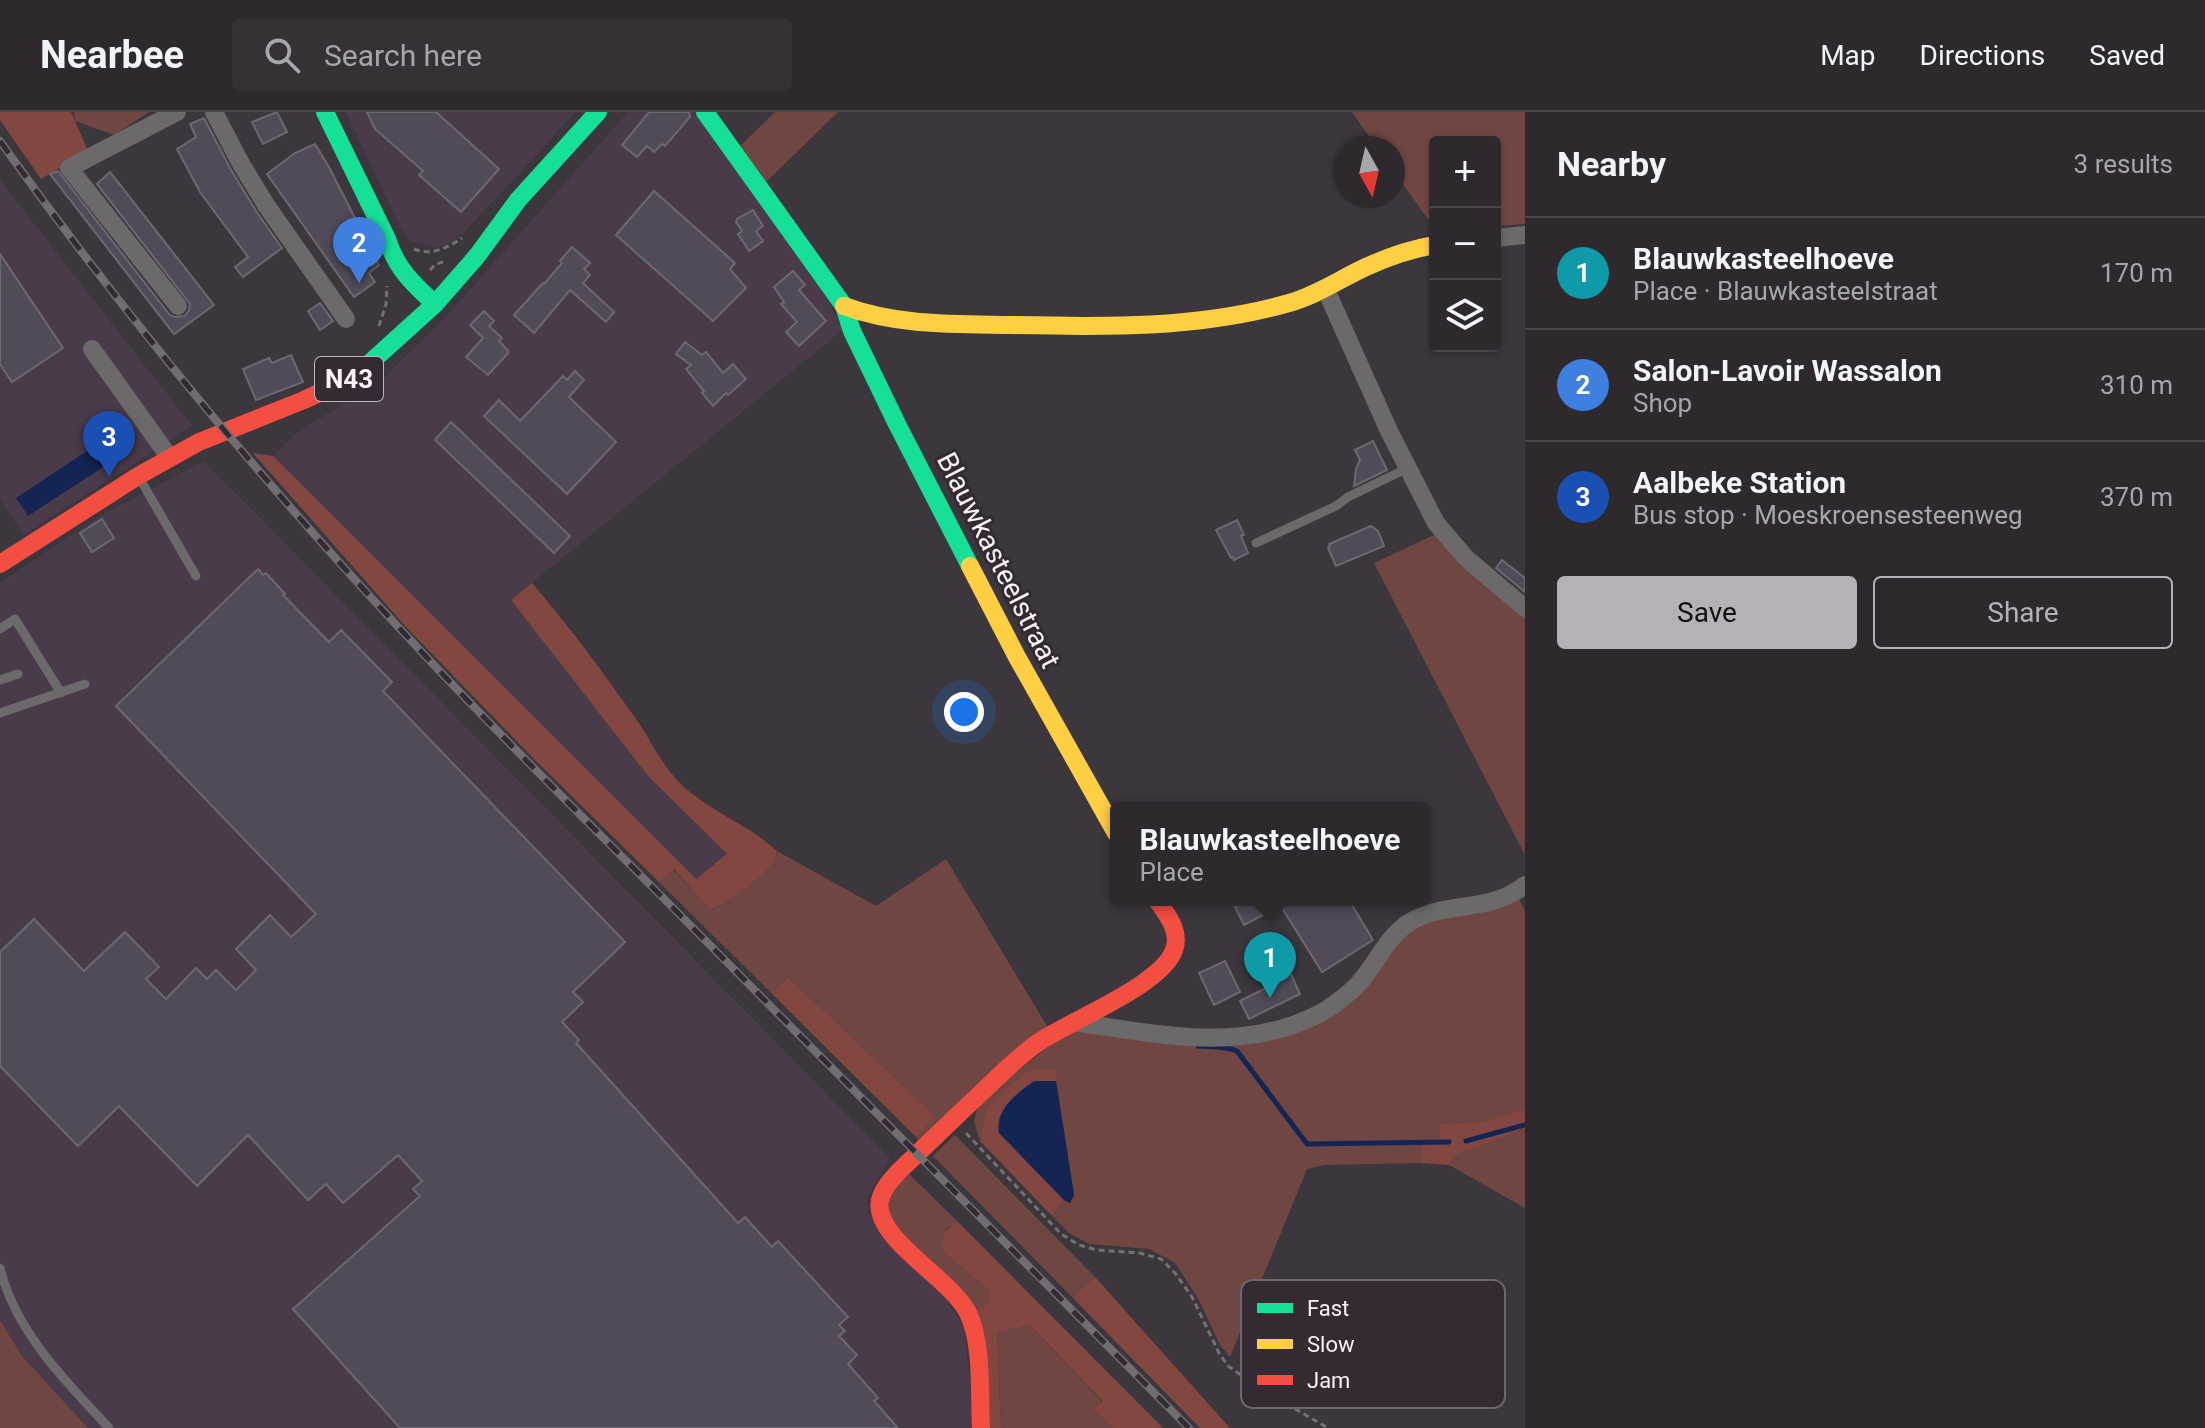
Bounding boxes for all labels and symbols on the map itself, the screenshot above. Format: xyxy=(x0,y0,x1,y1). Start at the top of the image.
north arrow xyxy=(1333,136,1405,208)
pin: 2 xyxy=(333,217,385,283)
road number: N43 xyxy=(315,357,383,401)
pin: 3 xyxy=(83,411,135,477)
street label: Blauwkasteelstraat xyxy=(930,447,1067,674)
your location xyxy=(944,692,984,732)
pin: 1 xyxy=(1244,932,1296,998)
legend xyxy=(1241,1280,1505,1408)
text: Fast xyxy=(1307,1296,1349,1321)
text: Slow xyxy=(1307,1332,1355,1357)
text: Jam xyxy=(1307,1368,1350,1393)

